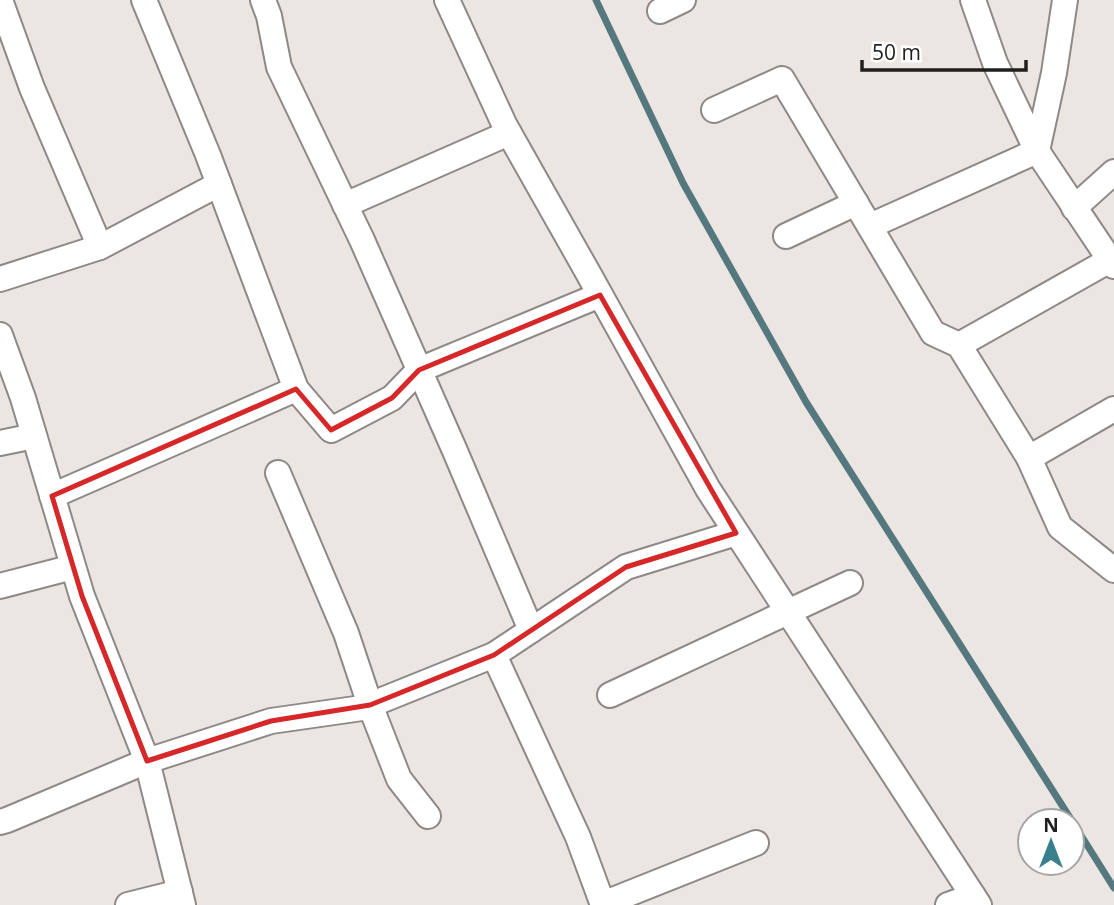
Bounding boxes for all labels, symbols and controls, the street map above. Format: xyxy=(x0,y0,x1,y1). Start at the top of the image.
scale bar xyxy=(862,28,1026,72)
text: 50 m xyxy=(872,38,921,66)
north arrow xyxy=(1016,807,1086,877)
text: N xyxy=(1043,812,1059,838)

